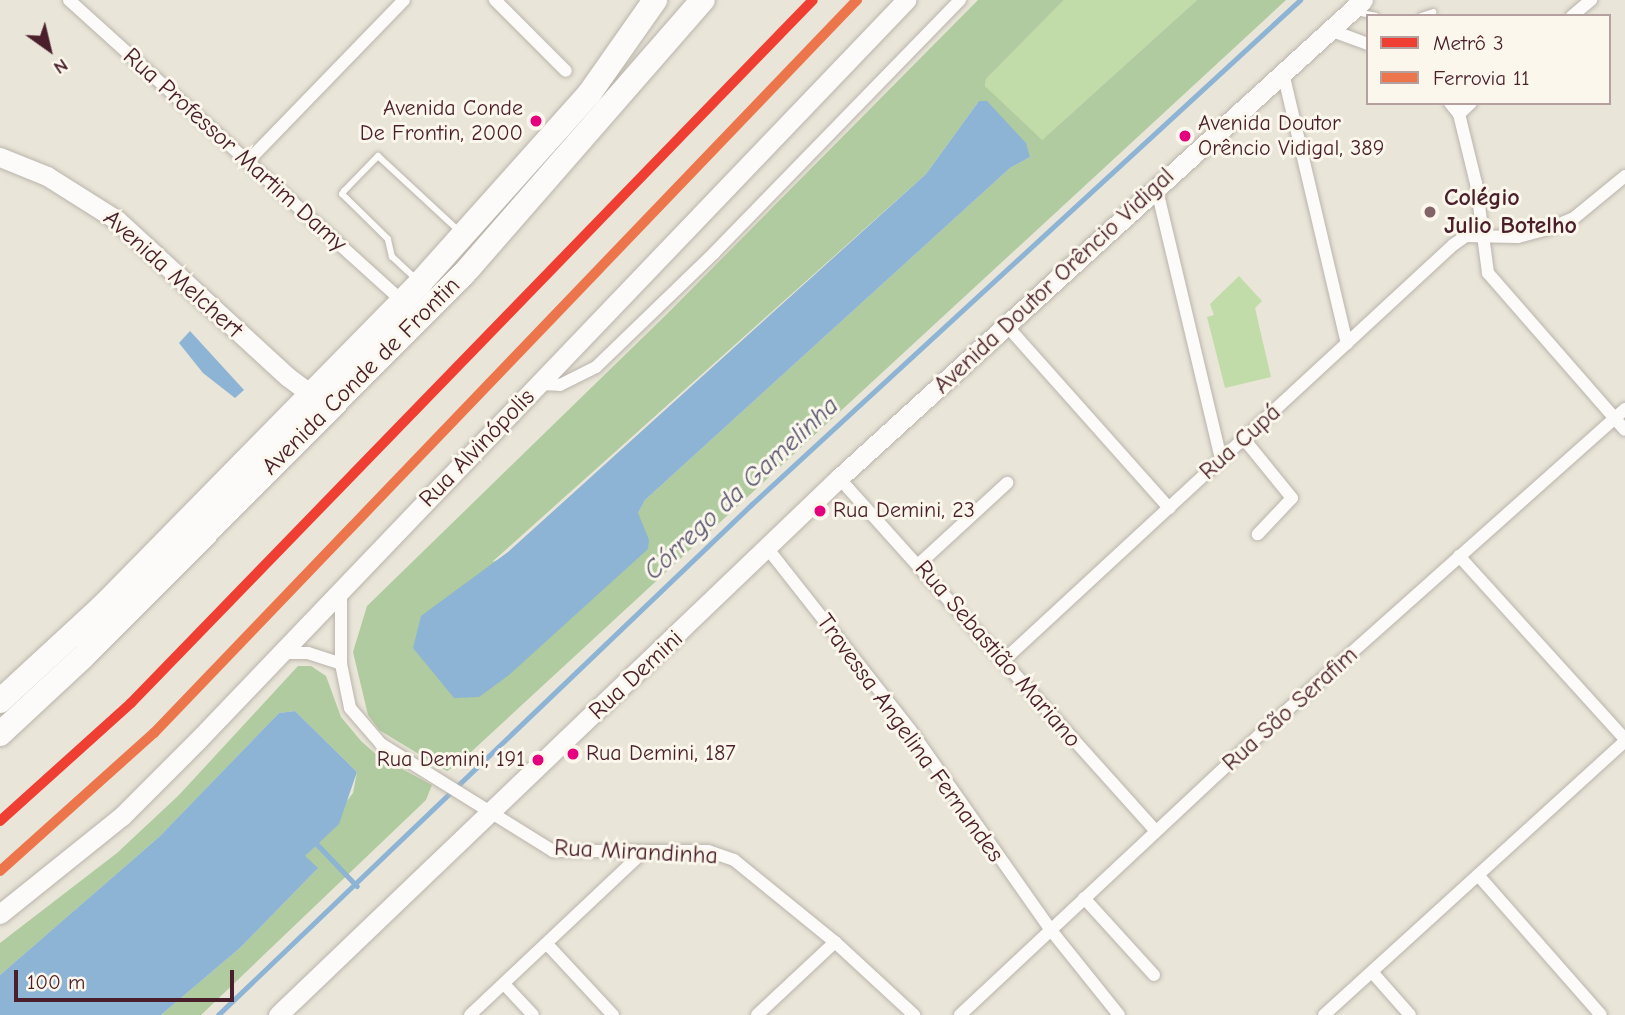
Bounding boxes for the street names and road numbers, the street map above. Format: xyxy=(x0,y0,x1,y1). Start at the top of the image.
street label: Rua Professor Martim Damy xyxy=(117,42,353,258)
street label: Avenida Doutor Orêncio Vidigal xyxy=(928,162,1180,400)
street label: Avenida Melchert xyxy=(97,204,249,344)
street label: Avenida Conde de Frontin xyxy=(256,271,466,481)
street label: Rua Alvinópolis xyxy=(413,383,541,513)
street label: Rua Cupá xyxy=(1194,398,1286,486)
street label: Rua Sebastião Mariano xyxy=(909,554,1087,754)
street label: Travessa Angelina Fernandes xyxy=(810,608,1010,868)
street label: Rua Demini xyxy=(583,624,689,726)
street label: Rua São Serafim xyxy=(1216,641,1364,777)
street label: Rua Mirandinha xyxy=(553,833,719,871)

